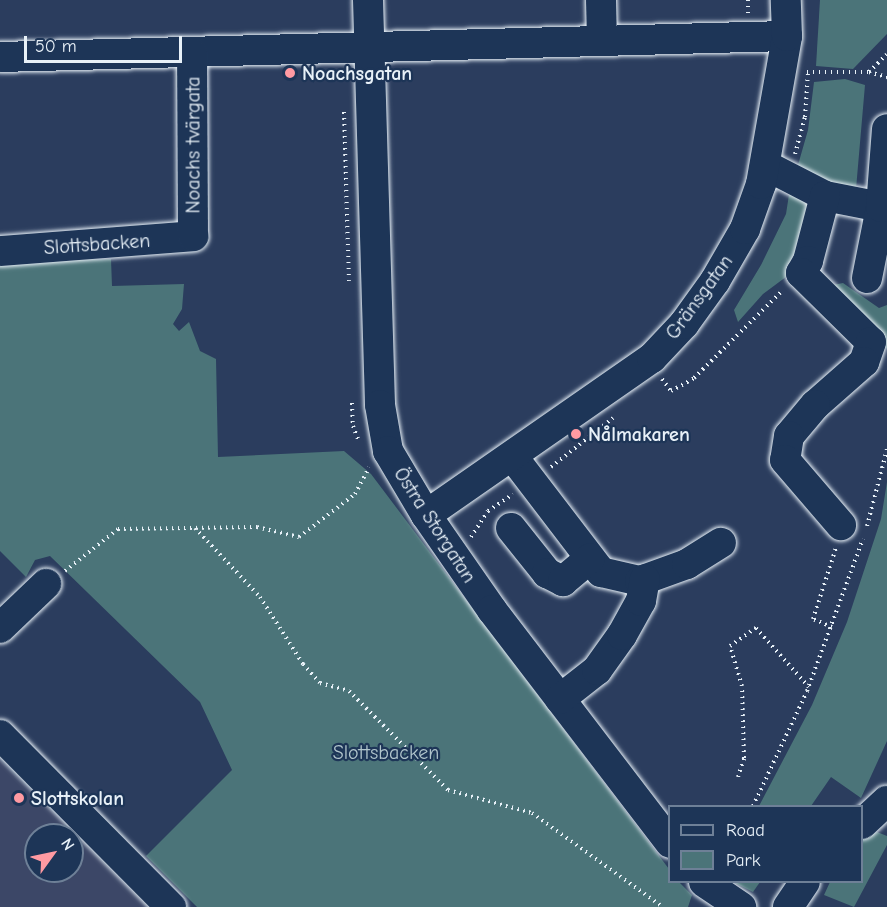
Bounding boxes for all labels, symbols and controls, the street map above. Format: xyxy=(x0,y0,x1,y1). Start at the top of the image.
scale bar xyxy=(27,24,184,62)
text: 50 m xyxy=(35,36,77,57)
place label: Noachsgatan xyxy=(302,61,412,85)
marker: Noachsgatan xyxy=(283,66,297,80)
street label: Noachs tvärgata xyxy=(181,76,205,214)
street label: Slottsbacken xyxy=(43,228,151,260)
street label: Gränsgatan xyxy=(660,250,738,344)
place label: Nålmakaren xyxy=(588,422,690,446)
marker: Nålmakaren xyxy=(569,427,583,441)
street label: Östra Storgatan xyxy=(389,463,481,587)
park label: Slottsbacken xyxy=(333,740,439,764)
place label: Slottskolan xyxy=(31,786,124,810)
marker: Slottskolan xyxy=(12,791,26,805)
legend xyxy=(668,805,863,883)
text: Road xyxy=(726,820,765,841)
north arrow xyxy=(24,823,84,883)
text: N xyxy=(57,835,78,854)
text: Park xyxy=(726,850,760,871)

